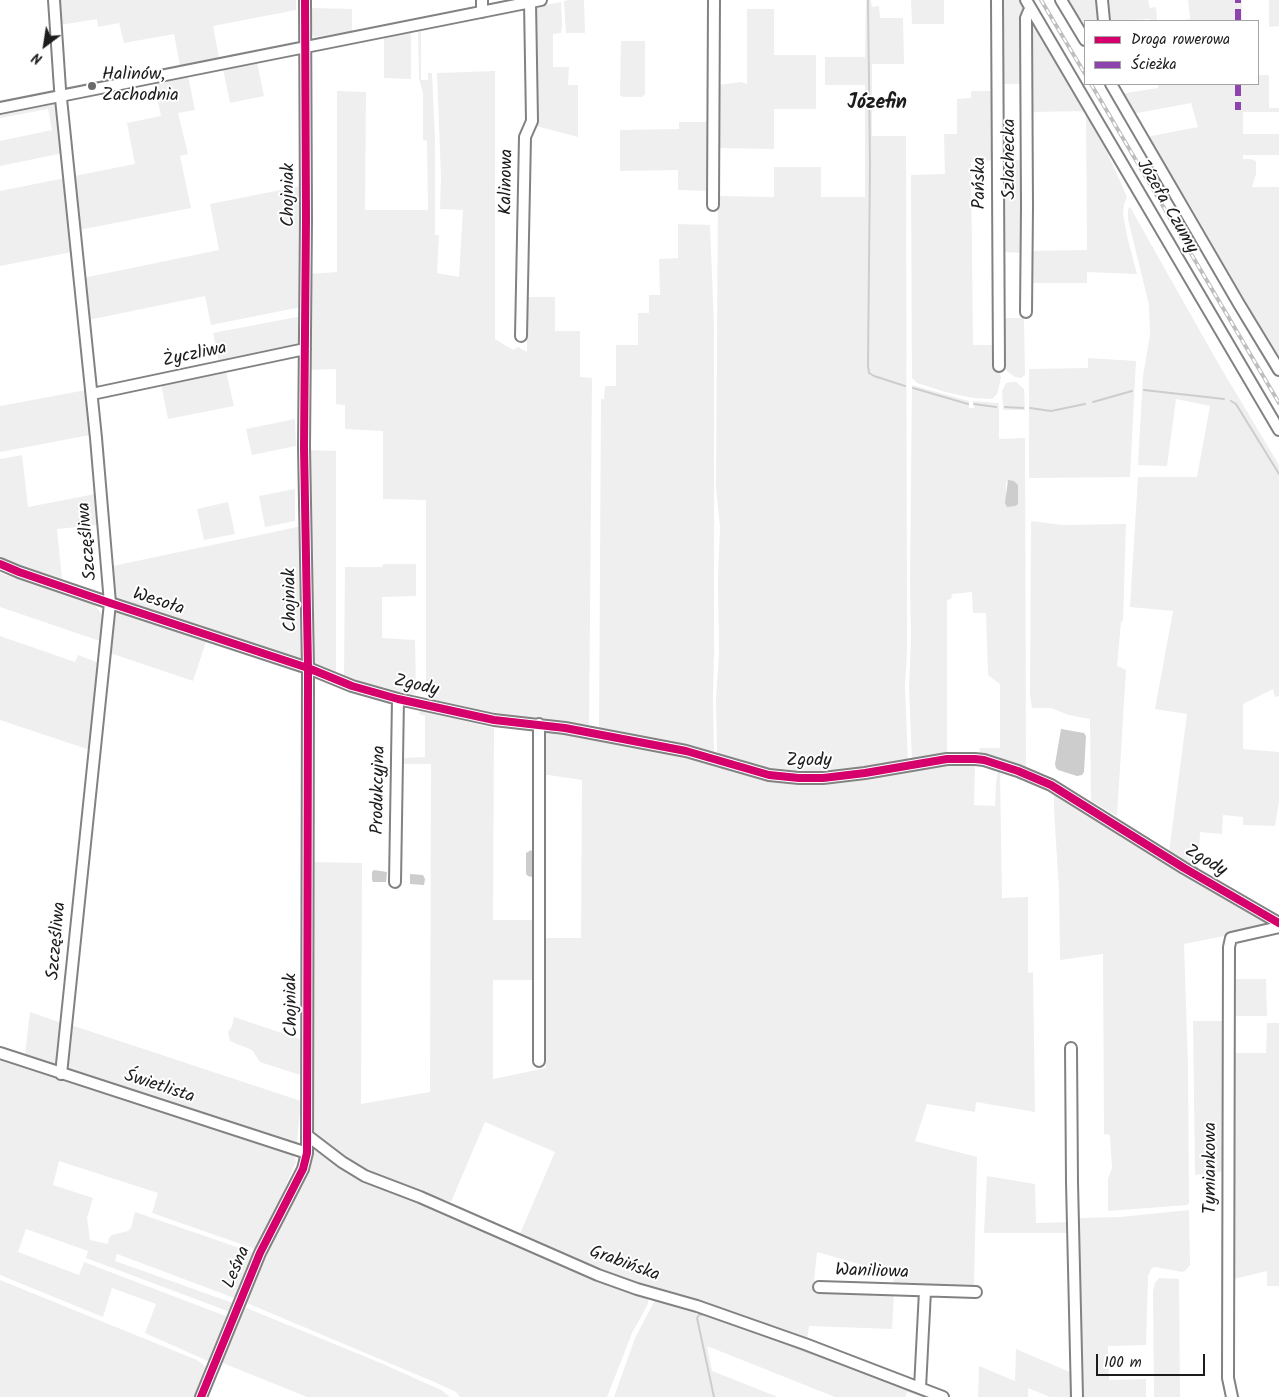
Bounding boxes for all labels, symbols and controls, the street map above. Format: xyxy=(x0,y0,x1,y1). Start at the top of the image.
north arrow xyxy=(20,20,70,70)
legend xyxy=(1084,20,1259,85)
text: Droga rowerowa xyxy=(1131,28,1230,52)
text: N xyxy=(28,46,47,70)
text: Ścieżka xyxy=(1131,53,1176,77)
place label: Halinów, Zachodnia xyxy=(102,65,179,108)
marker: Halinów, Zachodnia xyxy=(86,80,98,92)
district label: Józefin xyxy=(847,93,907,117)
street label: Szlachecka xyxy=(1000,119,1022,199)
street label: Kalinowa xyxy=(497,149,519,215)
street label: Józefa Czumy xyxy=(1130,156,1202,258)
street label: Pańska xyxy=(970,157,992,209)
street label: Chojniak xyxy=(279,163,301,227)
street label: Życzliwa xyxy=(161,339,229,373)
street label: Szczęśliwa xyxy=(75,501,103,581)
street label: Chojniak xyxy=(281,568,303,632)
street label: Wesoła xyxy=(129,585,187,621)
street label: Zgody xyxy=(392,671,440,703)
street label: Produkcyjna xyxy=(368,745,392,835)
street label: Zgody xyxy=(786,751,832,773)
street label: Zgody xyxy=(1180,841,1230,883)
street label: Szczęśliwa xyxy=(44,901,72,981)
street label: Chojniak xyxy=(282,973,304,1037)
street label: Świetlista xyxy=(121,1066,197,1110)
street label: Tymiankowa xyxy=(1201,1122,1223,1214)
street label: Grabińska xyxy=(586,1242,662,1288)
street label: Leśna xyxy=(220,1244,256,1292)
street label: Waniliowa xyxy=(835,1261,909,1285)
scale bar xyxy=(1099,1344,1208,1376)
text: 100 m xyxy=(1104,1351,1142,1375)

